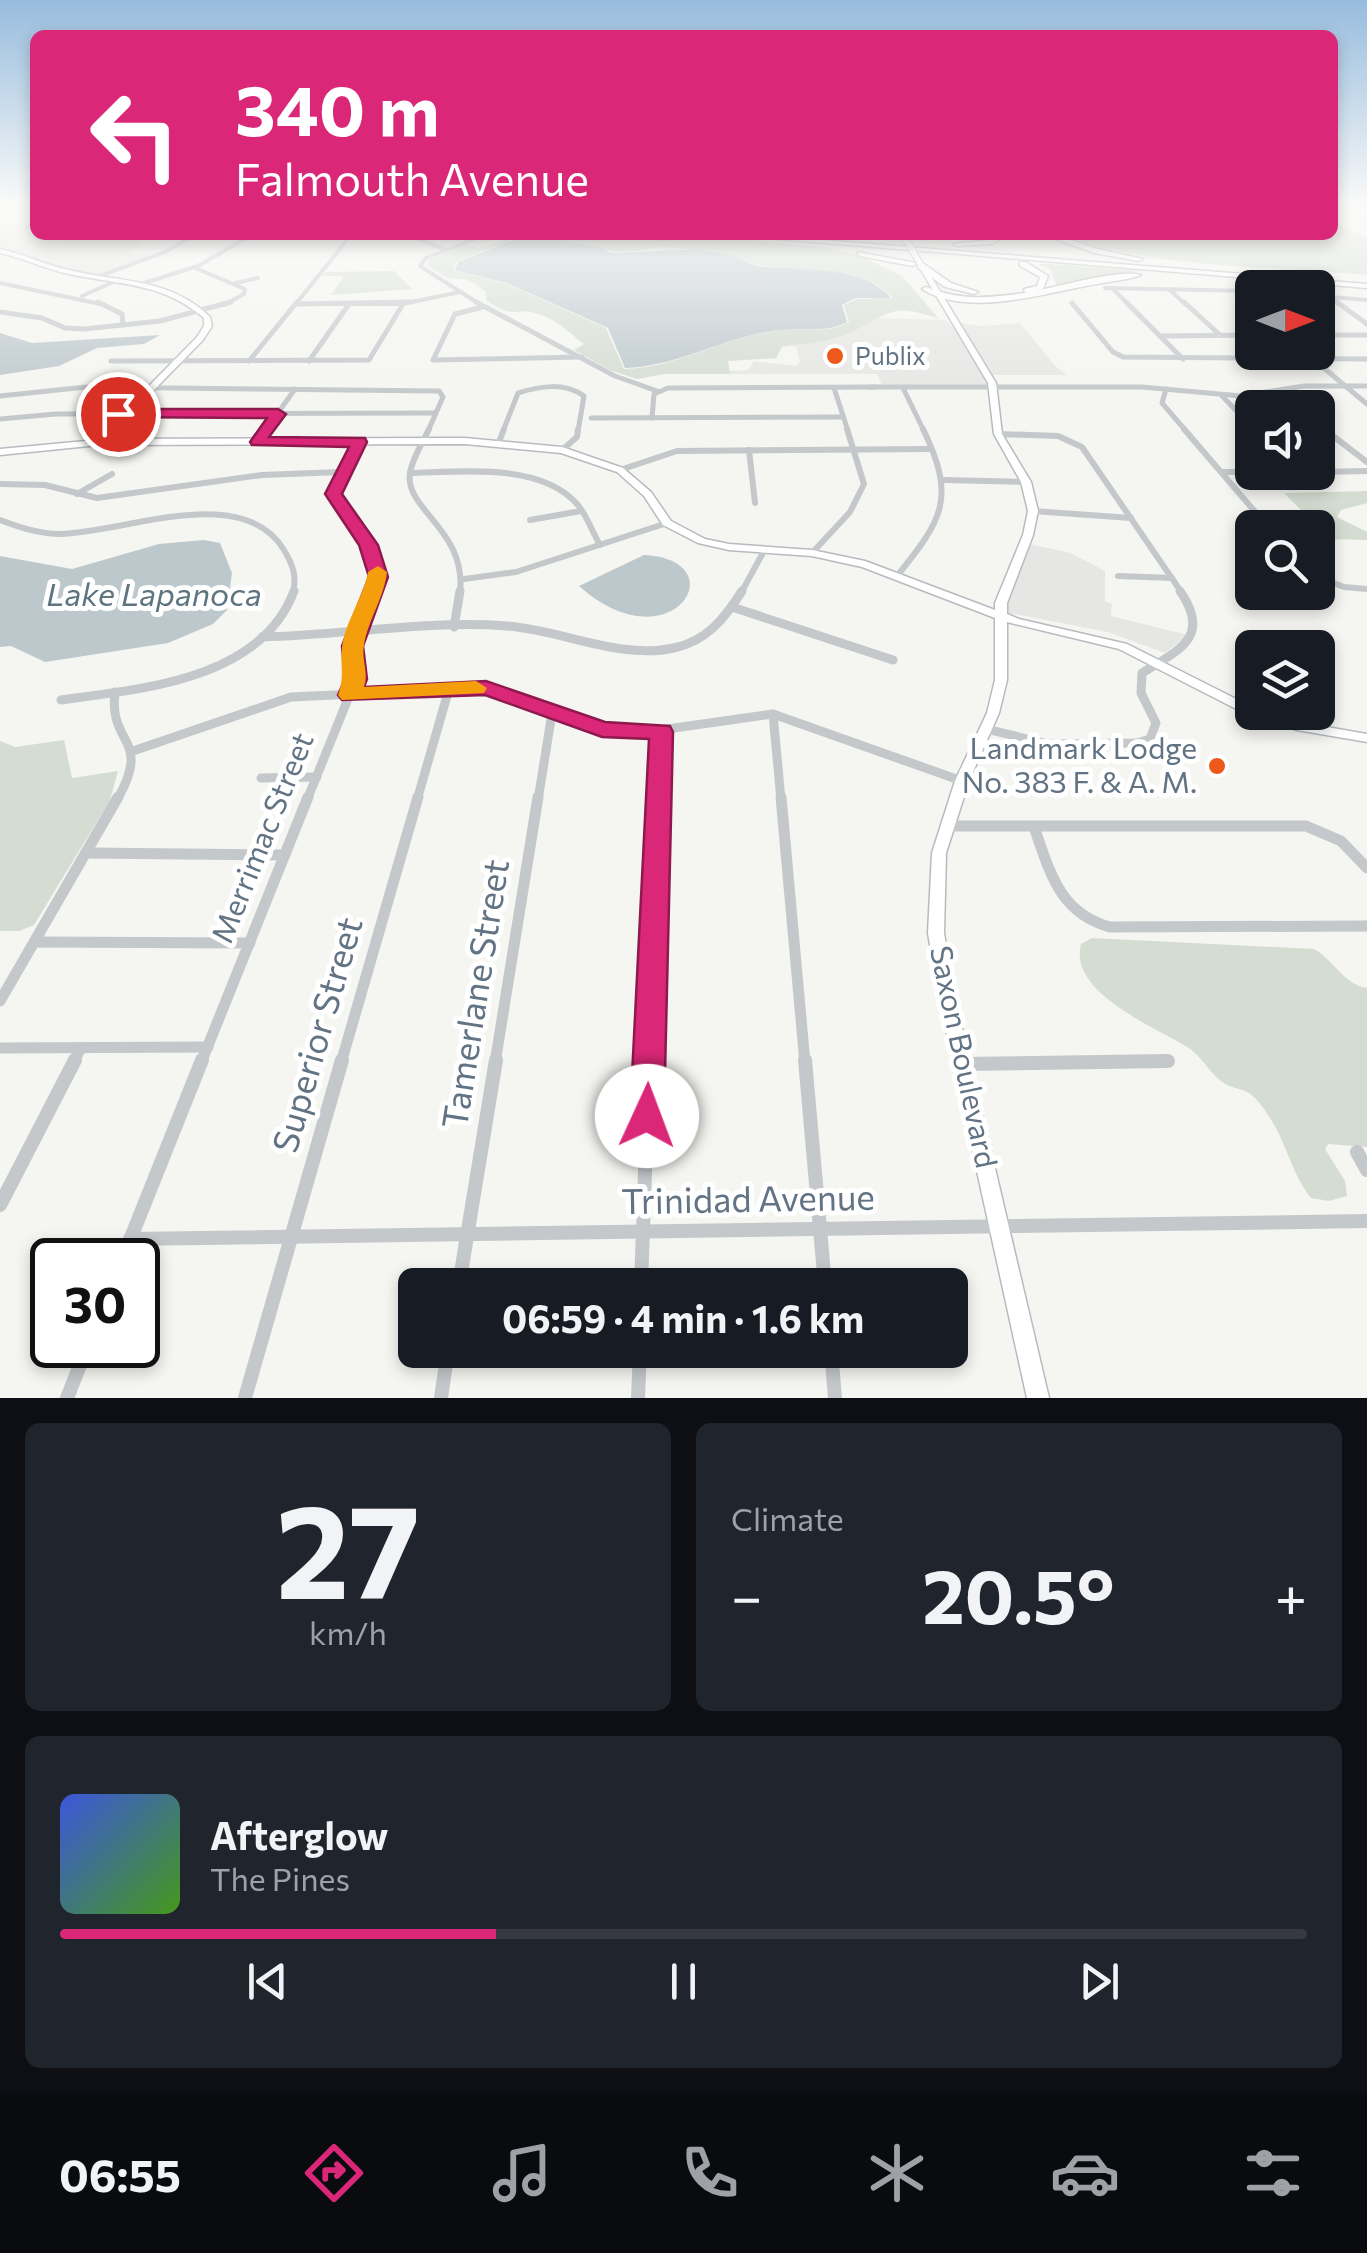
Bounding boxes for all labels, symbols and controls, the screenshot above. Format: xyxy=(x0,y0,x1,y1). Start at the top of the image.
text: 340 m xyxy=(235,65,440,150)
icon: left xyxy=(70,70,200,200)
text: Falmouth Avenue xyxy=(235,150,589,205)
north arrow xyxy=(1235,270,1335,370)
map controls xyxy=(1235,270,1335,730)
place label: Publix xyxy=(855,340,926,370)
marker: Publix xyxy=(824,345,846,367)
pin xyxy=(76,372,161,457)
icon: arrive xyxy=(91,387,146,442)
button: sound xyxy=(1235,390,1335,490)
button: search xyxy=(1235,510,1335,610)
water label: Lake Lapanoca xyxy=(46,573,262,613)
button: layers xyxy=(1235,630,1335,730)
street label: Merrimac Street xyxy=(202,727,320,948)
place label: Landmark Lodge No. 383 F. & A. M. xyxy=(962,728,1197,799)
marker: Landmark Lodge No. 383 F. & A. M. xyxy=(1206,755,1228,777)
street label: Tamerlane Street xyxy=(431,856,516,1131)
street label: Superior Street xyxy=(261,912,370,1157)
street label: Saxon Boulevard xyxy=(924,942,1007,1171)
position arrow xyxy=(595,1064,699,1168)
street label: Trinidad Avenue xyxy=(621,1174,875,1221)
speed limit sign: 30 xyxy=(30,1238,160,1368)
text: 06:59 · 4 min · 1.6 km xyxy=(502,1294,864,1341)
text: 27 xyxy=(276,1467,420,1626)
text: Climate xyxy=(731,1498,844,1538)
text: 20.5° xyxy=(922,1548,1115,1639)
text: − xyxy=(731,1561,762,1628)
text: + xyxy=(1275,1561,1307,1628)
text: km/h xyxy=(309,1612,387,1652)
text: Afterglow xyxy=(210,1811,388,1858)
text: The Pines xyxy=(210,1858,350,1898)
icon: previous xyxy=(240,1954,295,2009)
icon: pause xyxy=(656,1954,711,2009)
icon: next xyxy=(1072,1954,1127,2009)
icon: directions xyxy=(299,2138,369,2208)
icon: music xyxy=(487,2138,557,2208)
icon: phone xyxy=(675,2138,745,2208)
icon: climate xyxy=(862,2138,932,2208)
icon: car xyxy=(1050,2138,1120,2208)
icon: filters xyxy=(1238,2138,1308,2208)
text: 06:55 xyxy=(59,2146,181,2201)

